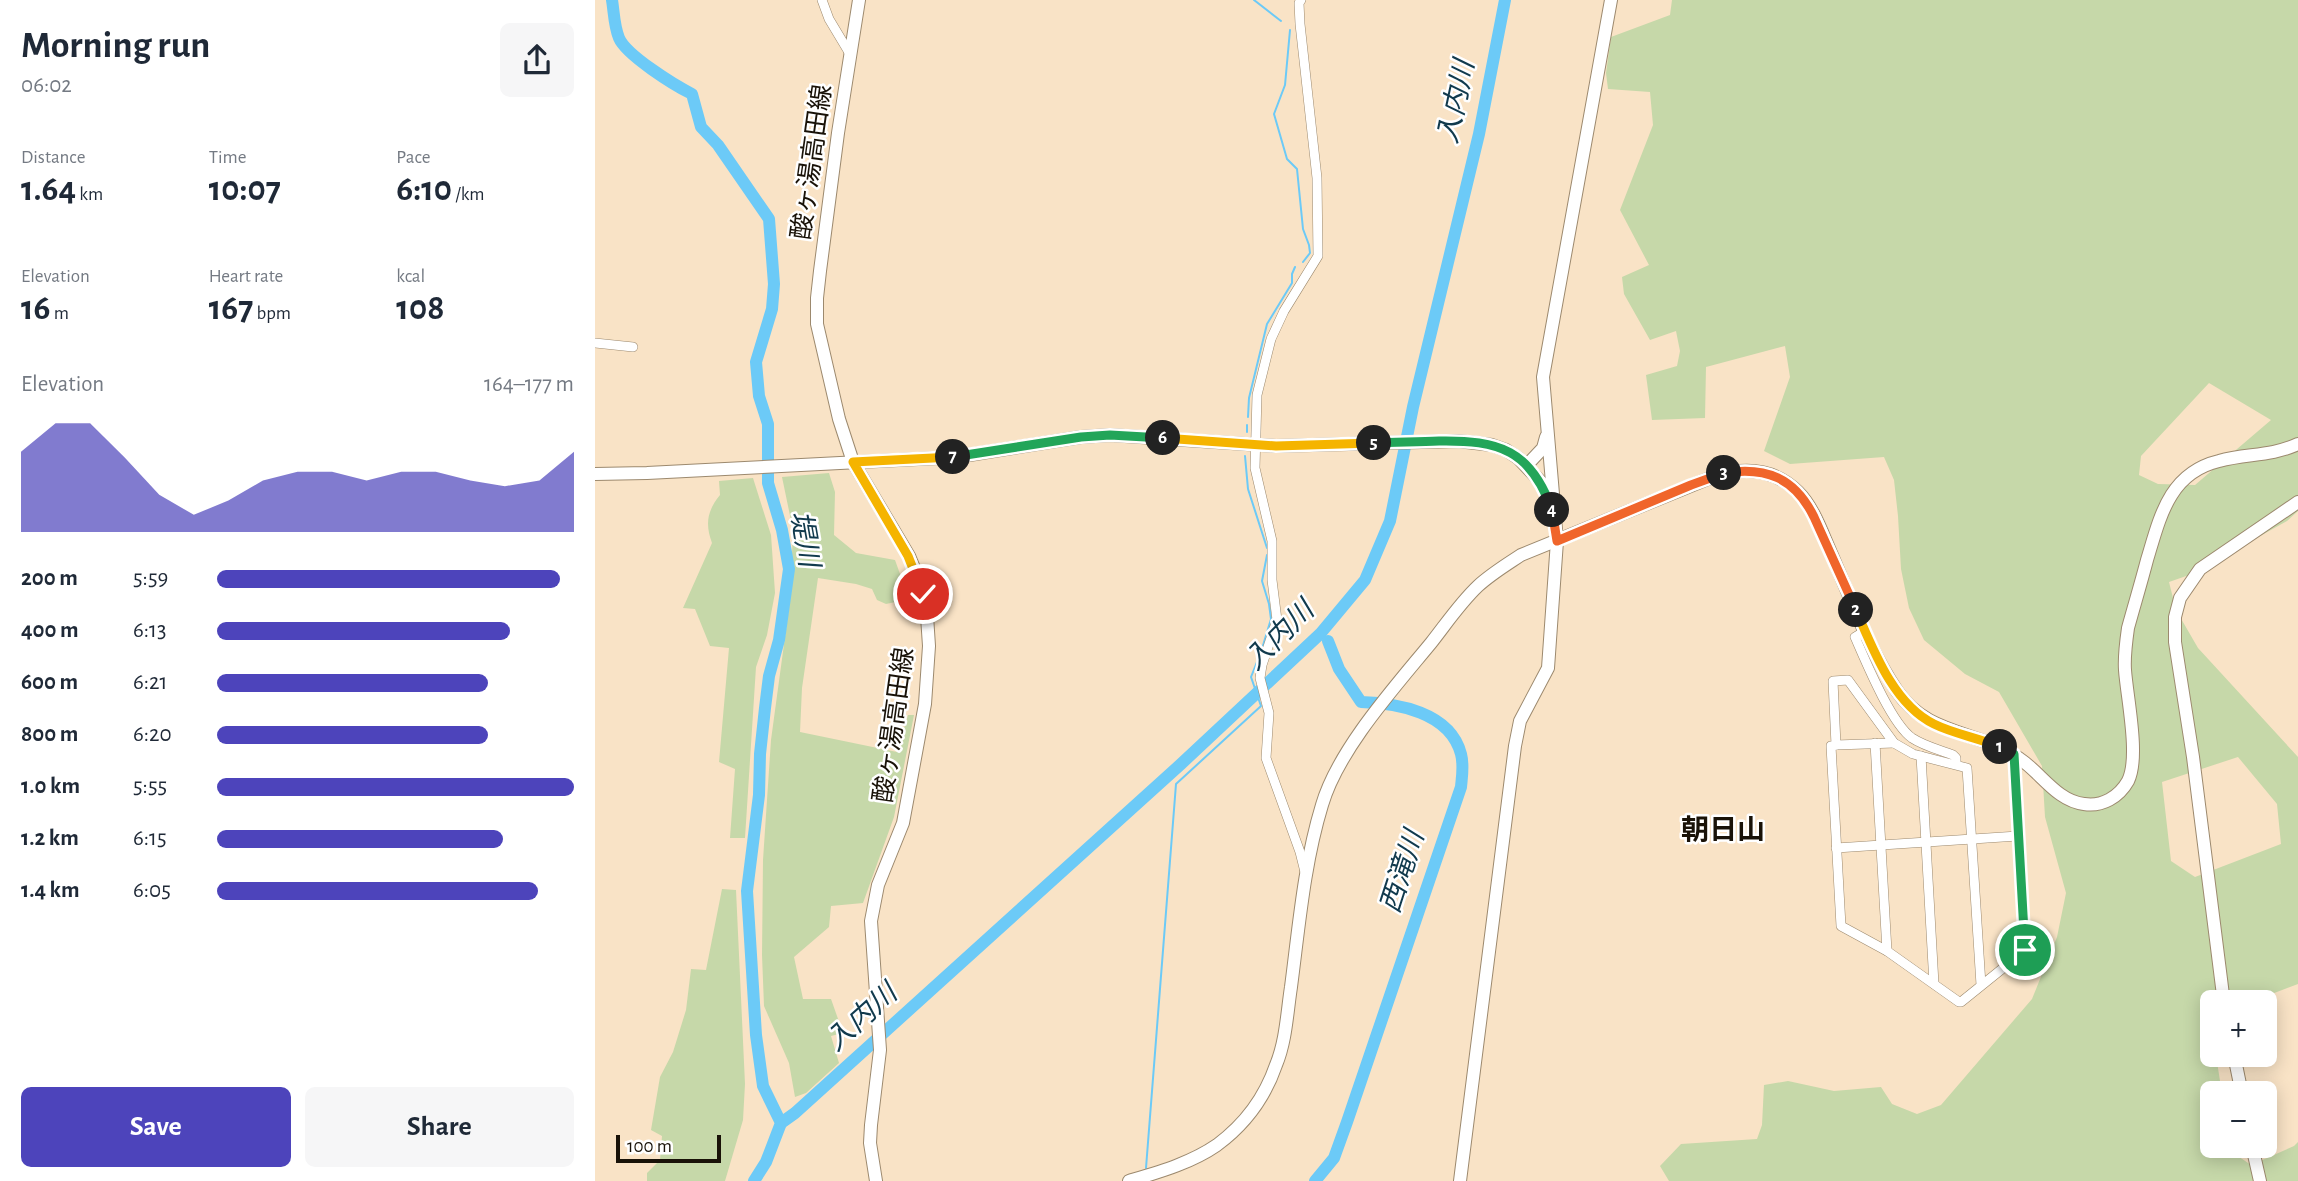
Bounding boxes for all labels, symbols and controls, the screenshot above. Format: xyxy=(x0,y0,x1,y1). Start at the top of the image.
button: share xyxy=(500,23,574,97)
text: Morning run xyxy=(21,27,210,65)
water label: 入内川 xyxy=(1433,55,1480,146)
text: 06:02 xyxy=(21,74,72,97)
street label: 酸ヶ湯高田線 xyxy=(787,83,836,241)
text: Distance xyxy=(21,148,85,167)
text: Time xyxy=(209,148,247,167)
text: Pace xyxy=(396,148,431,167)
text: 1.64 xyxy=(21,172,76,207)
text: 10:07 xyxy=(209,172,281,207)
text: 6:10 xyxy=(396,172,452,207)
text: km xyxy=(76,185,103,204)
text: /km xyxy=(452,185,485,204)
text: Elevation xyxy=(21,267,90,286)
text: Heart rate xyxy=(209,267,283,286)
text: kcal xyxy=(396,267,425,286)
text: 16 xyxy=(21,291,51,326)
text: 167 xyxy=(209,291,253,326)
text: 108 xyxy=(396,291,444,326)
text: m xyxy=(51,304,69,323)
text: bpm xyxy=(253,304,291,323)
text: Elevation xyxy=(21,373,104,396)
text: 164–177 m xyxy=(484,373,574,396)
pin: 6 xyxy=(1145,420,1181,456)
pin: 5 xyxy=(1357,426,1391,460)
text: 6 xyxy=(1158,428,1167,447)
text: 5 xyxy=(1369,433,1378,452)
pin: 7 xyxy=(935,440,971,475)
text: 7 xyxy=(948,447,957,466)
pin: 3 xyxy=(1707,456,1741,490)
text: 3 xyxy=(1719,463,1728,482)
pin: 4 xyxy=(1535,492,1569,528)
text: 4 xyxy=(1547,500,1556,519)
water label: 堤川 xyxy=(785,509,825,572)
pin xyxy=(893,564,953,624)
text: 200 m xyxy=(21,567,78,590)
text: 5:59 xyxy=(133,567,168,590)
icon: check xyxy=(904,575,942,613)
pin: 2 xyxy=(1839,592,1873,628)
water label: 入内川 xyxy=(1239,593,1322,676)
text: 2 xyxy=(1851,600,1860,619)
text: 400 m xyxy=(21,619,79,642)
text: 6:13 xyxy=(133,619,166,642)
street label: 酸ヶ湯高田線 xyxy=(869,646,918,804)
text: 600 m xyxy=(21,671,78,694)
text: 6:21 xyxy=(133,671,167,694)
text: 800 m xyxy=(21,723,78,746)
text: 6:20 xyxy=(133,723,172,746)
pin: 1 xyxy=(1983,730,2017,764)
text: 1 xyxy=(1996,737,2003,756)
text: 1.0 km xyxy=(21,775,80,798)
text: 5:55 xyxy=(133,775,167,798)
district label: 朝日山 xyxy=(1681,815,1765,845)
water label: 西滝川 xyxy=(1375,824,1430,916)
text: 1.2 km xyxy=(21,827,79,850)
text: 6:15 xyxy=(133,827,167,850)
text: 1.4 km xyxy=(21,879,80,902)
text: 6:05 xyxy=(133,879,171,902)
pin xyxy=(1995,920,2055,980)
icon: arrive xyxy=(2006,931,2044,969)
water label: 入内川 xyxy=(820,976,905,1057)
map controls xyxy=(2200,990,2277,1158)
button: + xyxy=(2200,990,2277,1067)
button: − xyxy=(2200,1081,2277,1158)
button: Save xyxy=(21,1087,291,1167)
button: Share xyxy=(305,1087,574,1167)
scale bar xyxy=(616,1132,721,1164)
text: 100 m xyxy=(627,1137,672,1156)

